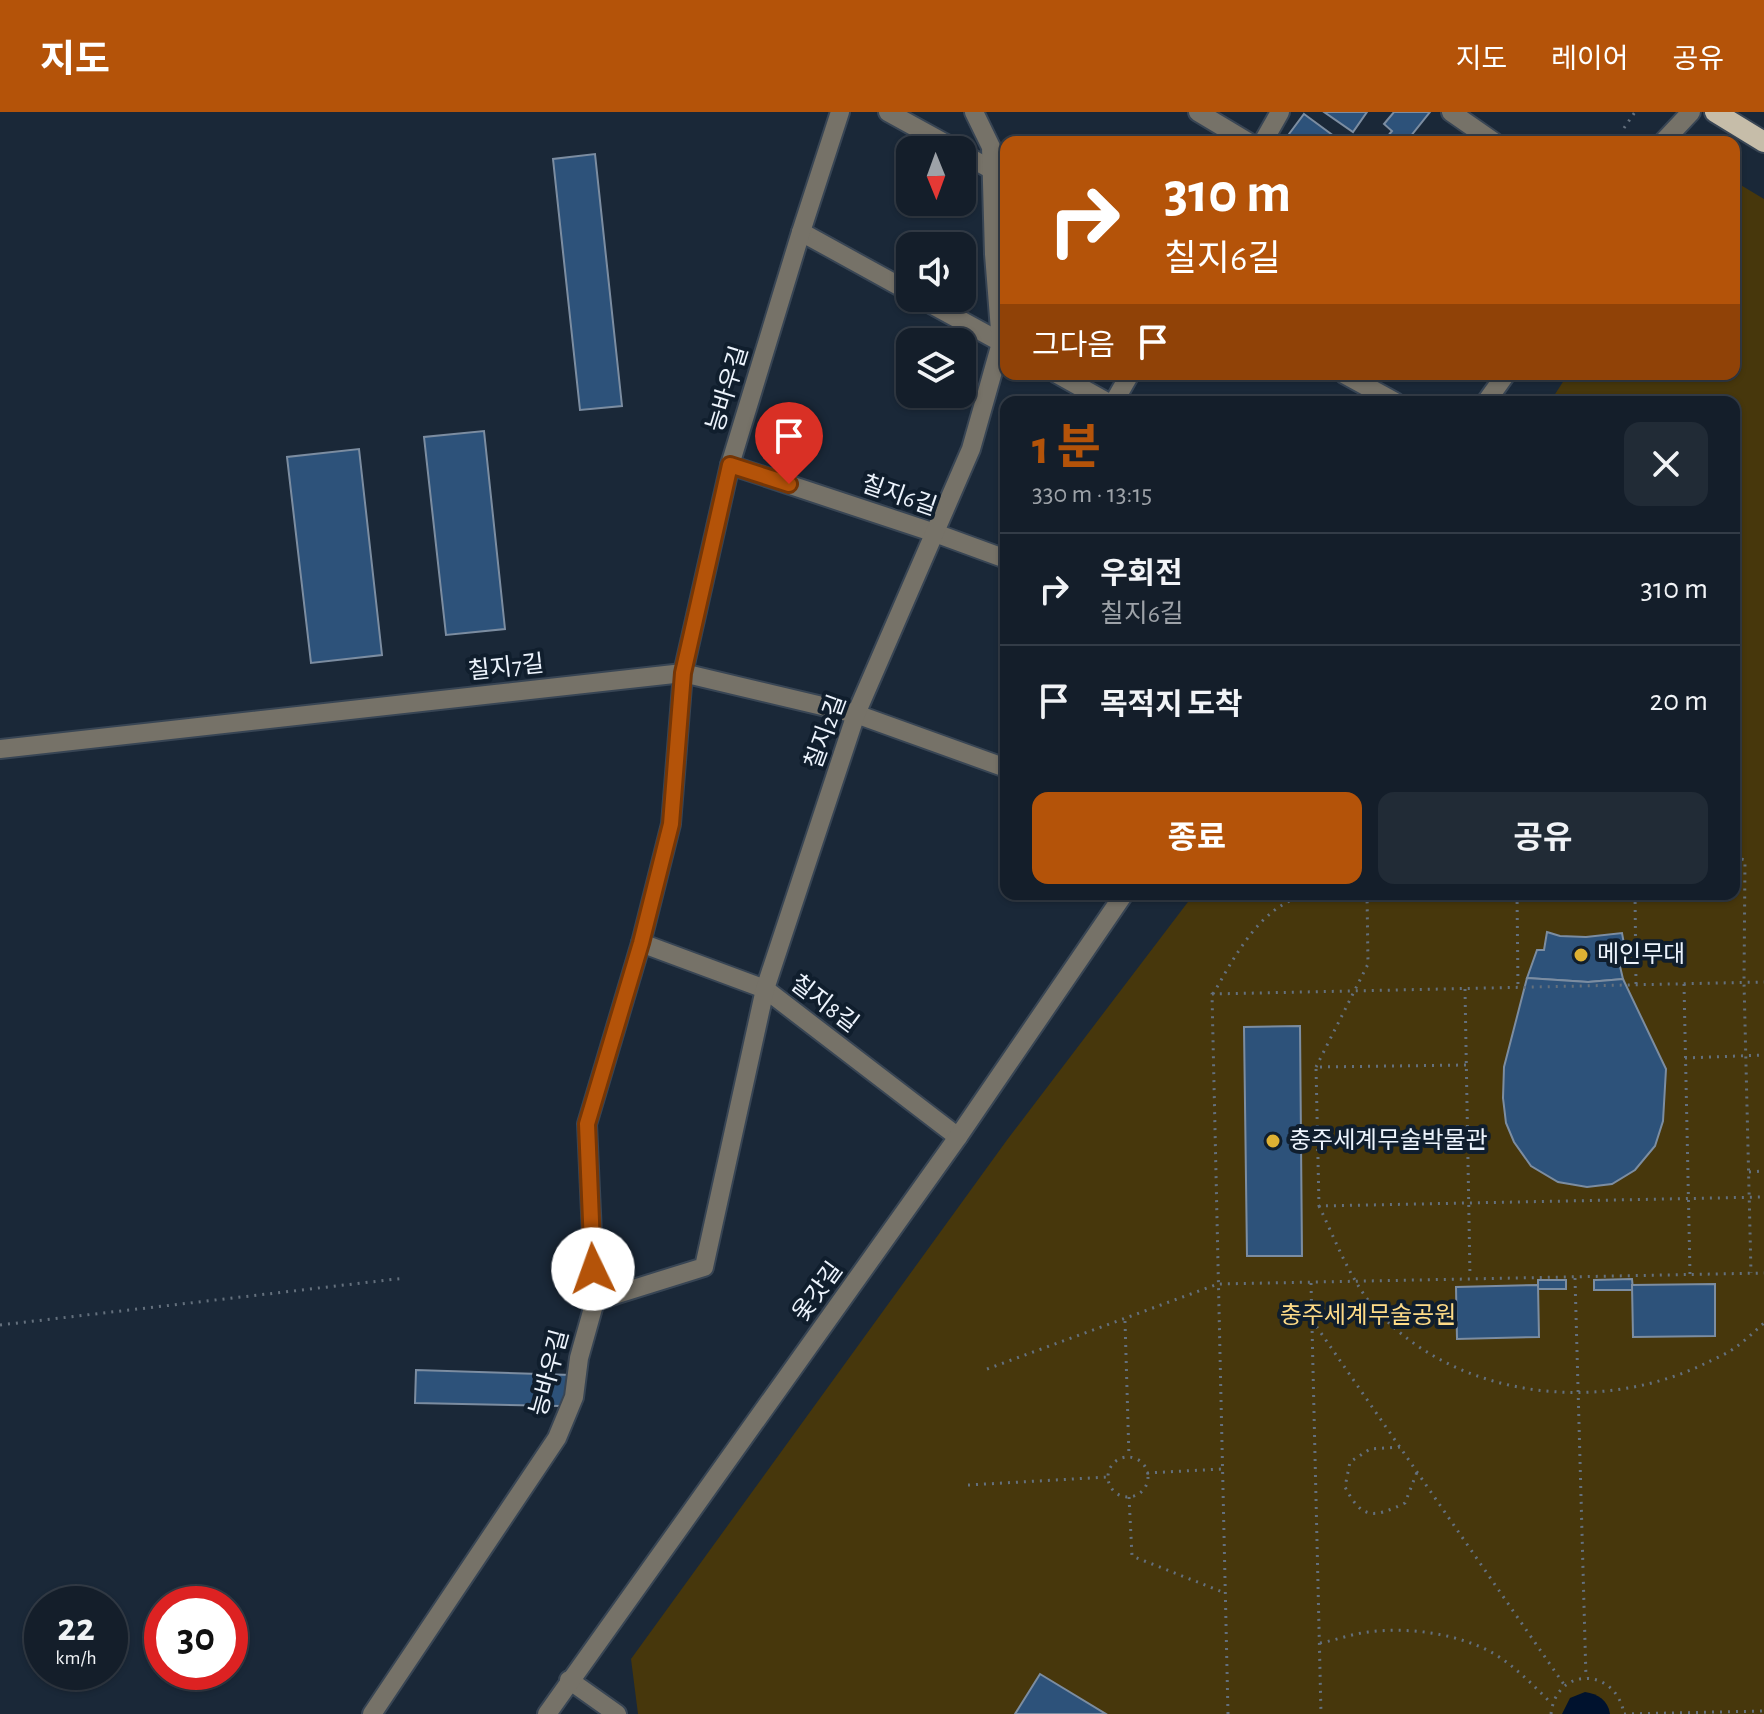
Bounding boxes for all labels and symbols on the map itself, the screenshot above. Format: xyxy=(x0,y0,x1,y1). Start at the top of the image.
north arrow xyxy=(896,136,976,216)
street label: 능바우길 xyxy=(703,343,752,435)
pin xyxy=(755,402,823,484)
street label: 칠지6길 xyxy=(858,470,940,520)
street label: 칠지7길 xyxy=(467,650,545,684)
street label: 칠지2길 xyxy=(800,691,850,772)
place label: 메인무대 xyxy=(1597,942,1685,967)
marker: 메인무대 xyxy=(1572,946,1590,964)
street label: 칠지8길 xyxy=(786,969,863,1037)
place label: 충주세계무술박물관 xyxy=(1289,1128,1488,1153)
marker: 충주세계무술박물관 xyxy=(1264,1132,1282,1150)
position arrow xyxy=(551,1227,635,1311)
street label: 옻갓길 xyxy=(788,1258,847,1326)
park label: 충주세계무술공원 xyxy=(1280,1303,1456,1328)
street label: 능바우길 xyxy=(526,1327,573,1419)
speed limit sign: 30 xyxy=(144,1586,248,1690)

